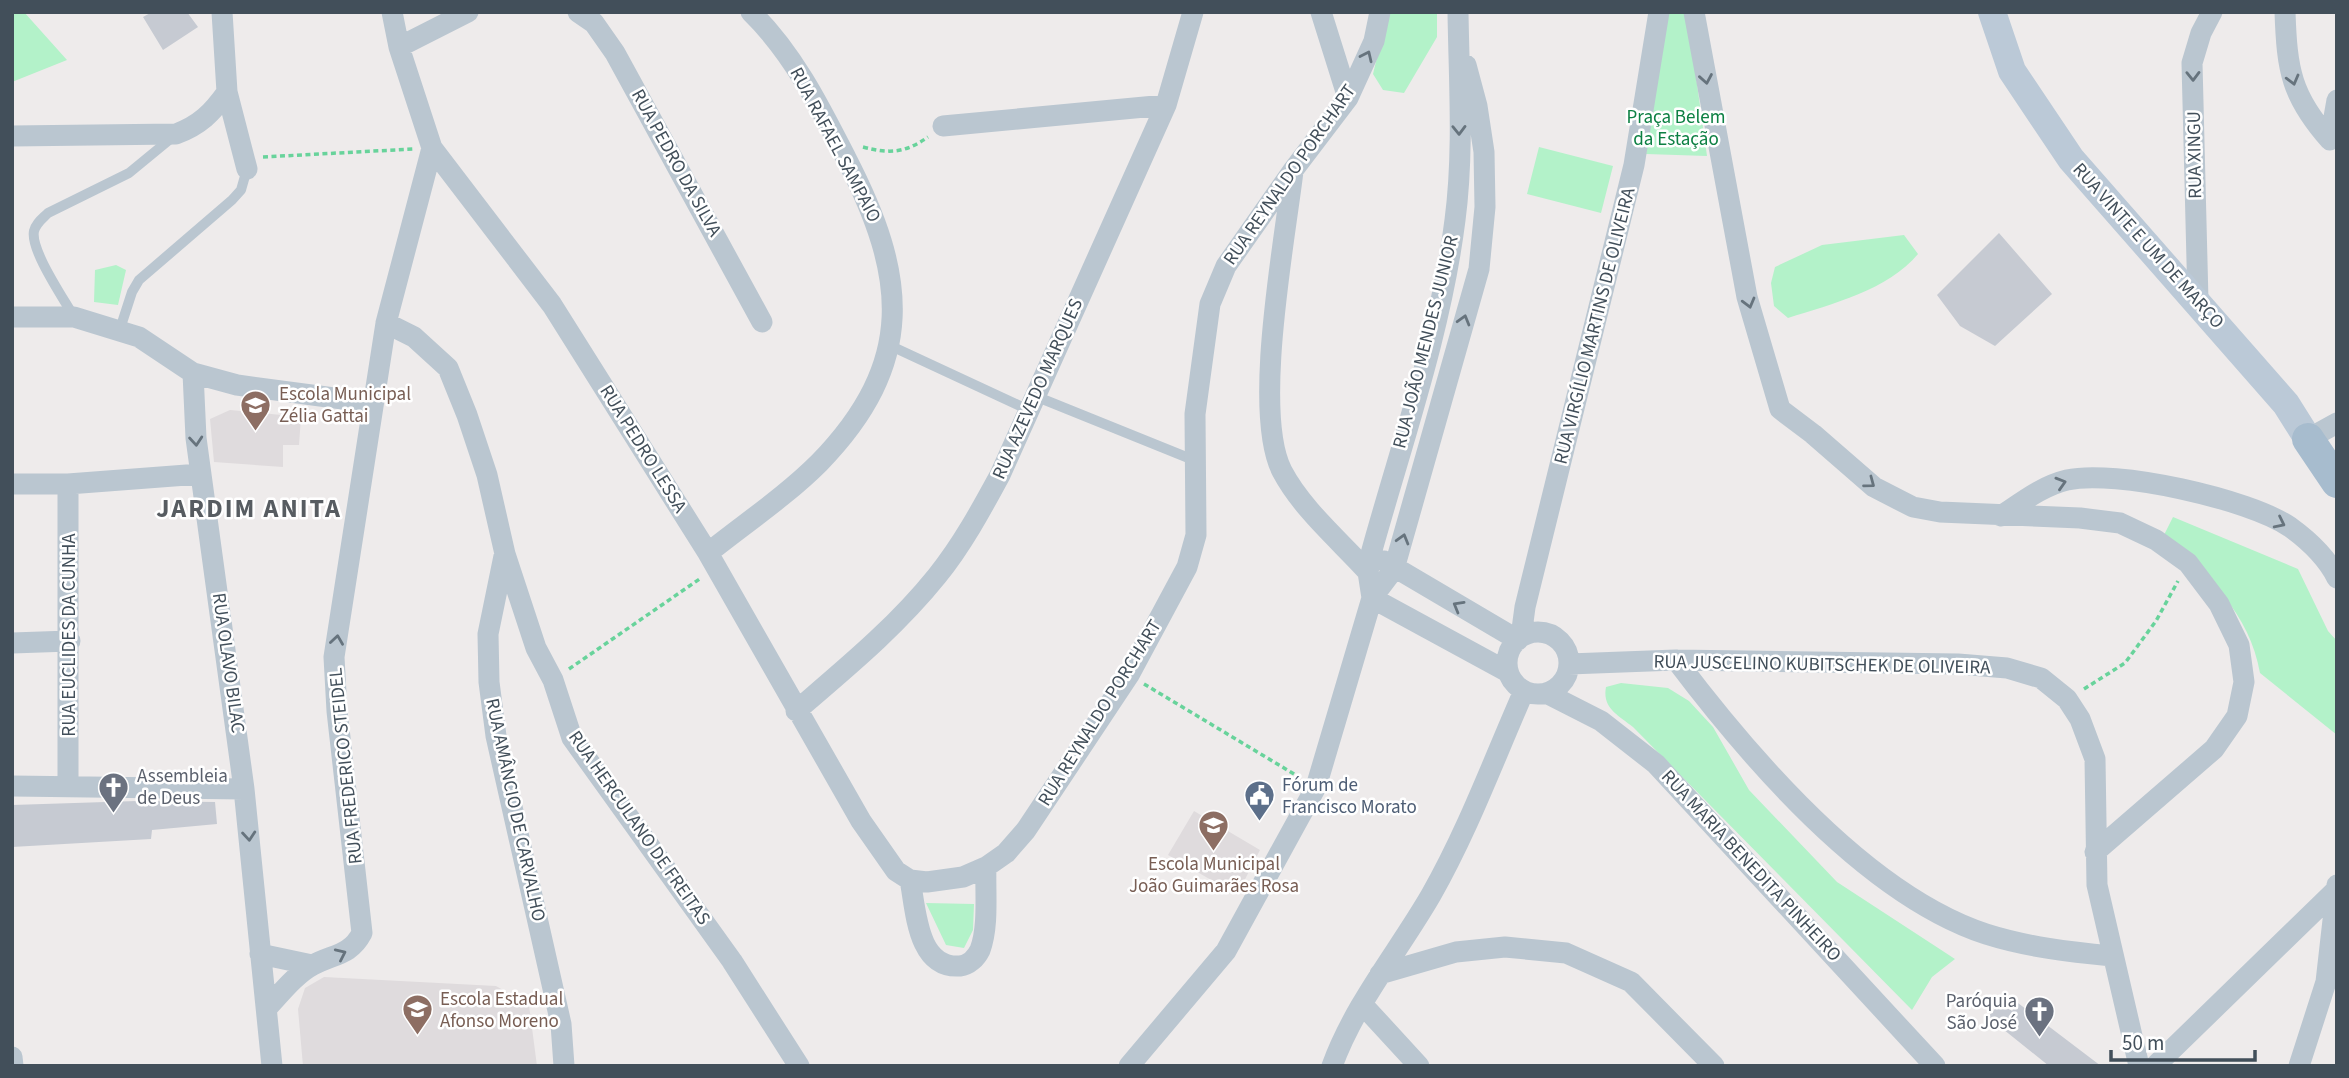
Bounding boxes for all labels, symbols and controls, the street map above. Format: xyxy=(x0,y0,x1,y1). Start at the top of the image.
one-way arrow xyxy=(1359,51,1373,63)
street label: RUA RAFAEL SAMPAIO xyxy=(783,63,887,227)
one-way arrow xyxy=(2185,71,2200,82)
one-way arrow xyxy=(1698,73,1713,85)
one-way arrow xyxy=(2285,73,2299,85)
street label: RUA REYNALDO PORCHART xyxy=(1217,79,1363,271)
street label: RUA PEDRO DA SILVA xyxy=(624,84,728,242)
park label: Praça Belem da Estação xyxy=(1627,104,1725,153)
street label: RUA XINGU xyxy=(2181,111,2209,199)
one-way arrow xyxy=(1451,125,1467,135)
street label: RUA VINTE E UM DE MARÇO xyxy=(2066,157,2230,335)
street label: RUA VIRGÍLIO MARTINS DE OLIVEIRA xyxy=(1548,184,1643,467)
street label: RUA JOÃO MENDES JUNIOR xyxy=(1386,232,1466,451)
street label: RUA AZEVEDO MARQUES xyxy=(986,294,1090,484)
one-way arrow xyxy=(1741,297,1756,309)
one-way arrow xyxy=(1456,314,1471,326)
street label: RUA PEDRO LESSA xyxy=(593,380,694,519)
place label: Escola Municipal Zélia Gattai xyxy=(279,381,411,430)
school or university icon: Escola Municipal Zélia Gattai xyxy=(239,388,273,432)
one-way arrow xyxy=(189,435,204,447)
one-way arrow xyxy=(1863,474,1875,487)
one-way arrow xyxy=(2054,477,2066,492)
district label: JARDIM ANITA xyxy=(156,490,342,527)
one-way arrow xyxy=(2273,515,2285,529)
street label: RUA EUCLIDES DA CUNHA xyxy=(56,533,83,737)
one-way arrow xyxy=(1395,533,1409,545)
street label: RUA OLAVO BILAC xyxy=(205,591,251,735)
one-way arrow xyxy=(1453,601,1466,614)
street label: RUA REYNALDO PORCHART xyxy=(1032,615,1168,811)
one-way arrow xyxy=(329,634,344,646)
street label: RUA JUSCELINO KUBITSCHEK DE OLIVEIRA xyxy=(1653,649,1991,681)
street label: RUA FREDERICO STEIDEL xyxy=(322,667,370,865)
street label: RUA AMÂNCIO DE CARVALHO xyxy=(478,696,552,924)
street label: RUA HERCULANO DE FREITAS xyxy=(561,725,717,931)
place label: Assembleia de Deus xyxy=(137,763,228,812)
street label: RUA MARIA BENEDITA PINHEIRO xyxy=(1655,764,1847,968)
church icon: Assembleia de Deus xyxy=(97,770,131,814)
place label: Fórum de Francisco Morato xyxy=(1282,772,1417,821)
public building icon: Fórum de Francisco Morato xyxy=(1242,779,1276,823)
school or university icon: Escola Municipal João Guimarães Rosa xyxy=(1197,808,1231,852)
one-way arrow xyxy=(241,831,256,842)
place label: Escola Municipal João Guimarães Rosa xyxy=(1129,851,1299,900)
one-way arrow xyxy=(334,948,346,962)
place label: Escola Estadual Afonso Moreno xyxy=(440,986,563,1035)
place label: Paróquia São José xyxy=(1946,988,2017,1037)
school or university icon: Escola Estadual Afonso Moreno xyxy=(400,993,434,1037)
church icon: Paróquia São José xyxy=(2023,995,2057,1039)
scale bar xyxy=(2111,1018,2254,1062)
text: 50 m xyxy=(2122,1028,2164,1058)

